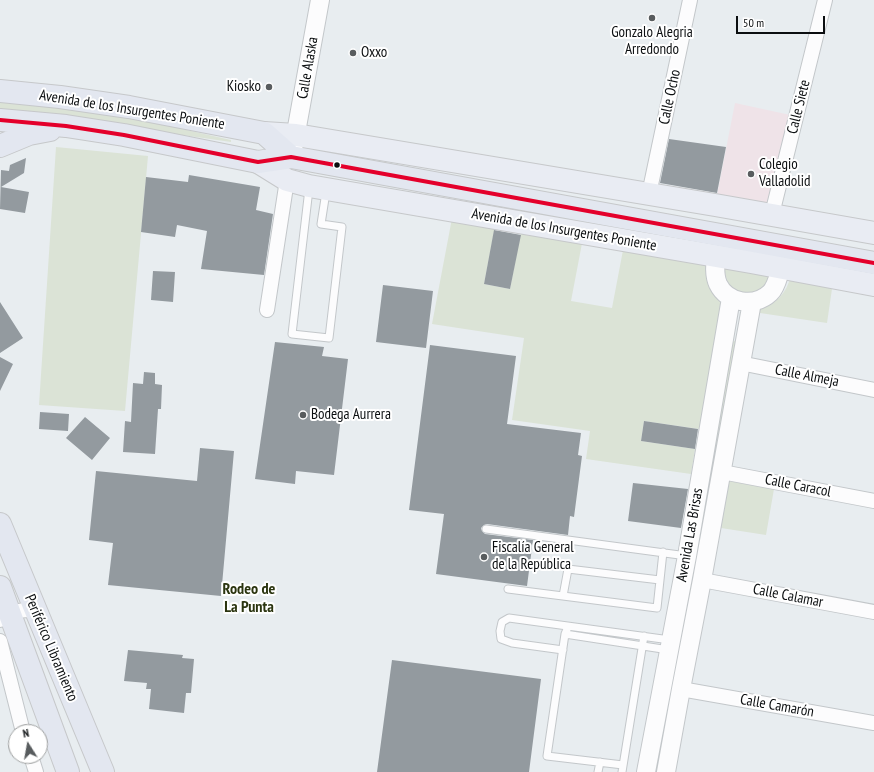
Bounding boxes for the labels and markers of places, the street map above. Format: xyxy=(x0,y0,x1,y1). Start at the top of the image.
marker: Gonzalo Alegria Arredondo xyxy=(647,13,657,23)
place label: Gonzalo Alegria Arredondo xyxy=(611,24,693,59)
place label: Oxxo xyxy=(361,44,387,62)
marker: Oxxo xyxy=(348,48,358,58)
place label: Kiosko xyxy=(227,78,261,96)
marker: Kiosko xyxy=(264,82,274,92)
place label: Colegio Valladolid xyxy=(759,156,811,191)
unlabelled marker xyxy=(332,160,342,170)
marker: Colegio Valladolid xyxy=(746,169,756,179)
place label: Bodega Aurrera xyxy=(311,406,391,424)
marker: Bodega Aurrera xyxy=(298,410,308,420)
place label: Fiscalía General de la República xyxy=(492,539,574,574)
marker: Fiscalía General de la República xyxy=(479,552,489,562)

